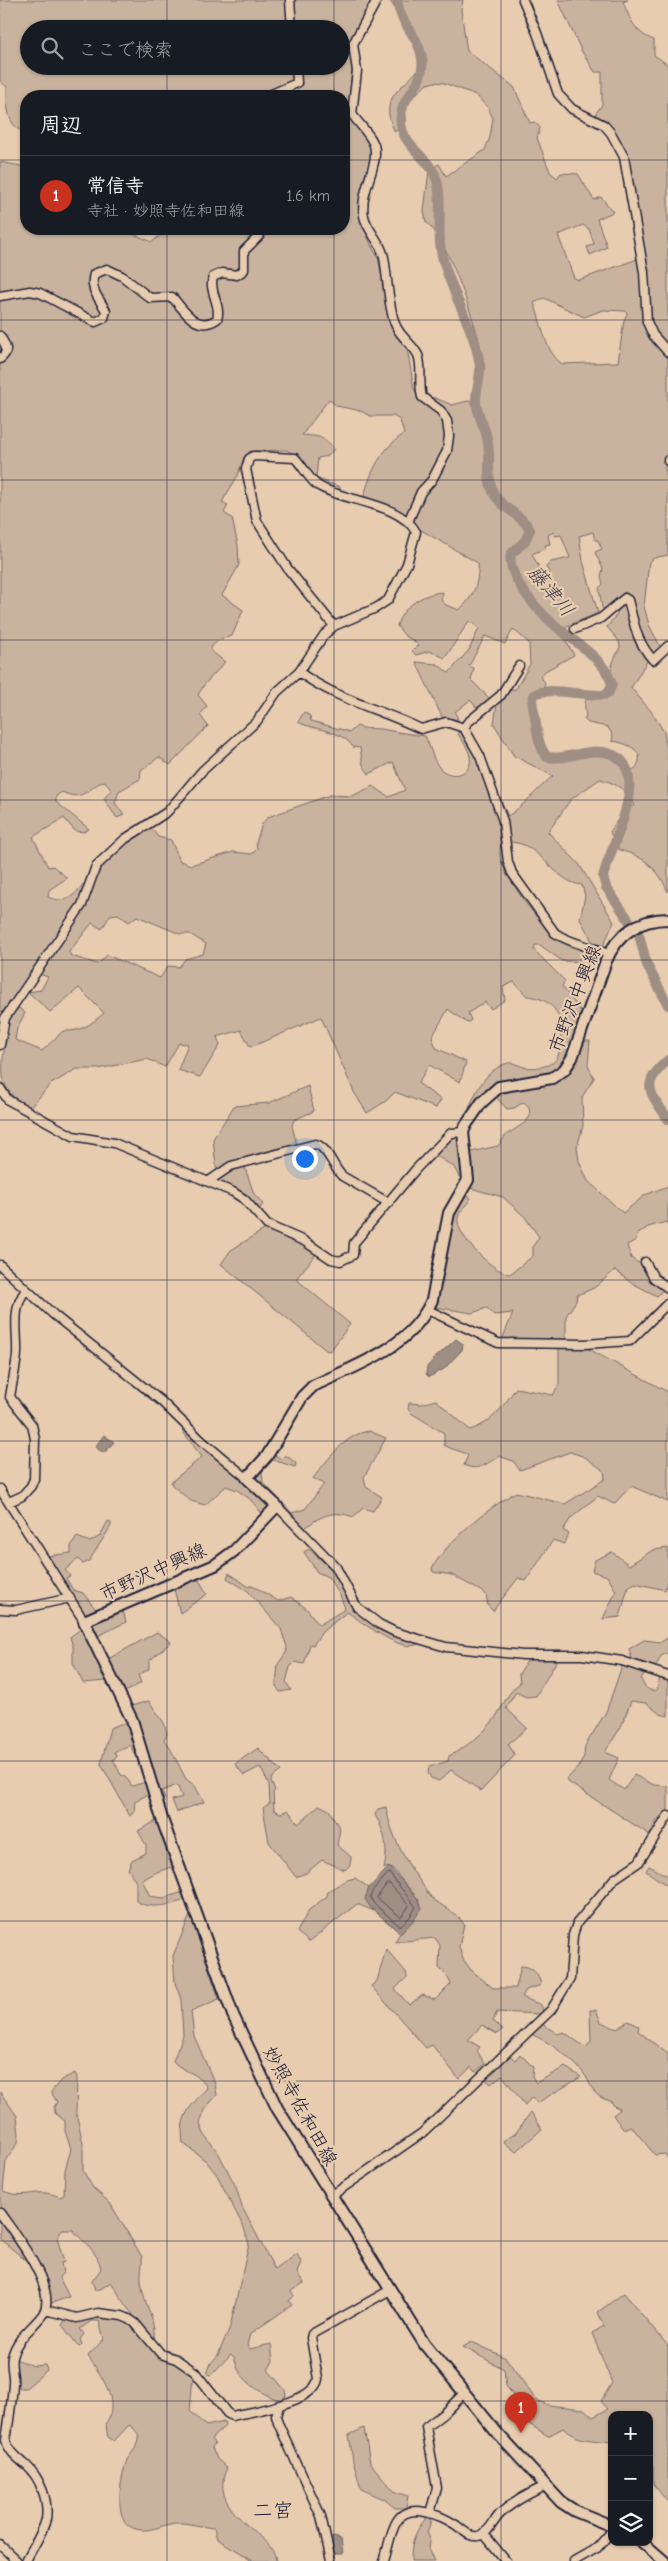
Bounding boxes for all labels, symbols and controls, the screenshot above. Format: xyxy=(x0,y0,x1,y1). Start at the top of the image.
search box xyxy=(20,20,350,75)
icon: search xyxy=(38,34,66,62)
text: ここで検索 xyxy=(78,39,173,61)
text: 周辺 xyxy=(40,113,82,137)
text: 常信寺 xyxy=(87,175,144,197)
text: 1 xyxy=(53,187,59,205)
text: 1.6 km xyxy=(286,187,330,205)
text: 寺社 · 妙照寺佐和田線 xyxy=(87,202,245,220)
water label: 藤津川 xyxy=(523,561,579,621)
street label: 市野沢中興線 xyxy=(544,942,606,1056)
your location xyxy=(292,1146,318,1172)
street label: 市野沢中興線 xyxy=(96,1539,210,1605)
street label: 妙照寺佐和田線 xyxy=(258,2042,342,2170)
pin: 1 xyxy=(505,2392,537,2433)
map controls xyxy=(608,2411,653,2546)
button: + xyxy=(608,2411,653,2456)
button: − xyxy=(608,2456,653,2501)
district label: 二宮 xyxy=(253,2499,293,2522)
button: layers xyxy=(608,2501,653,2546)

